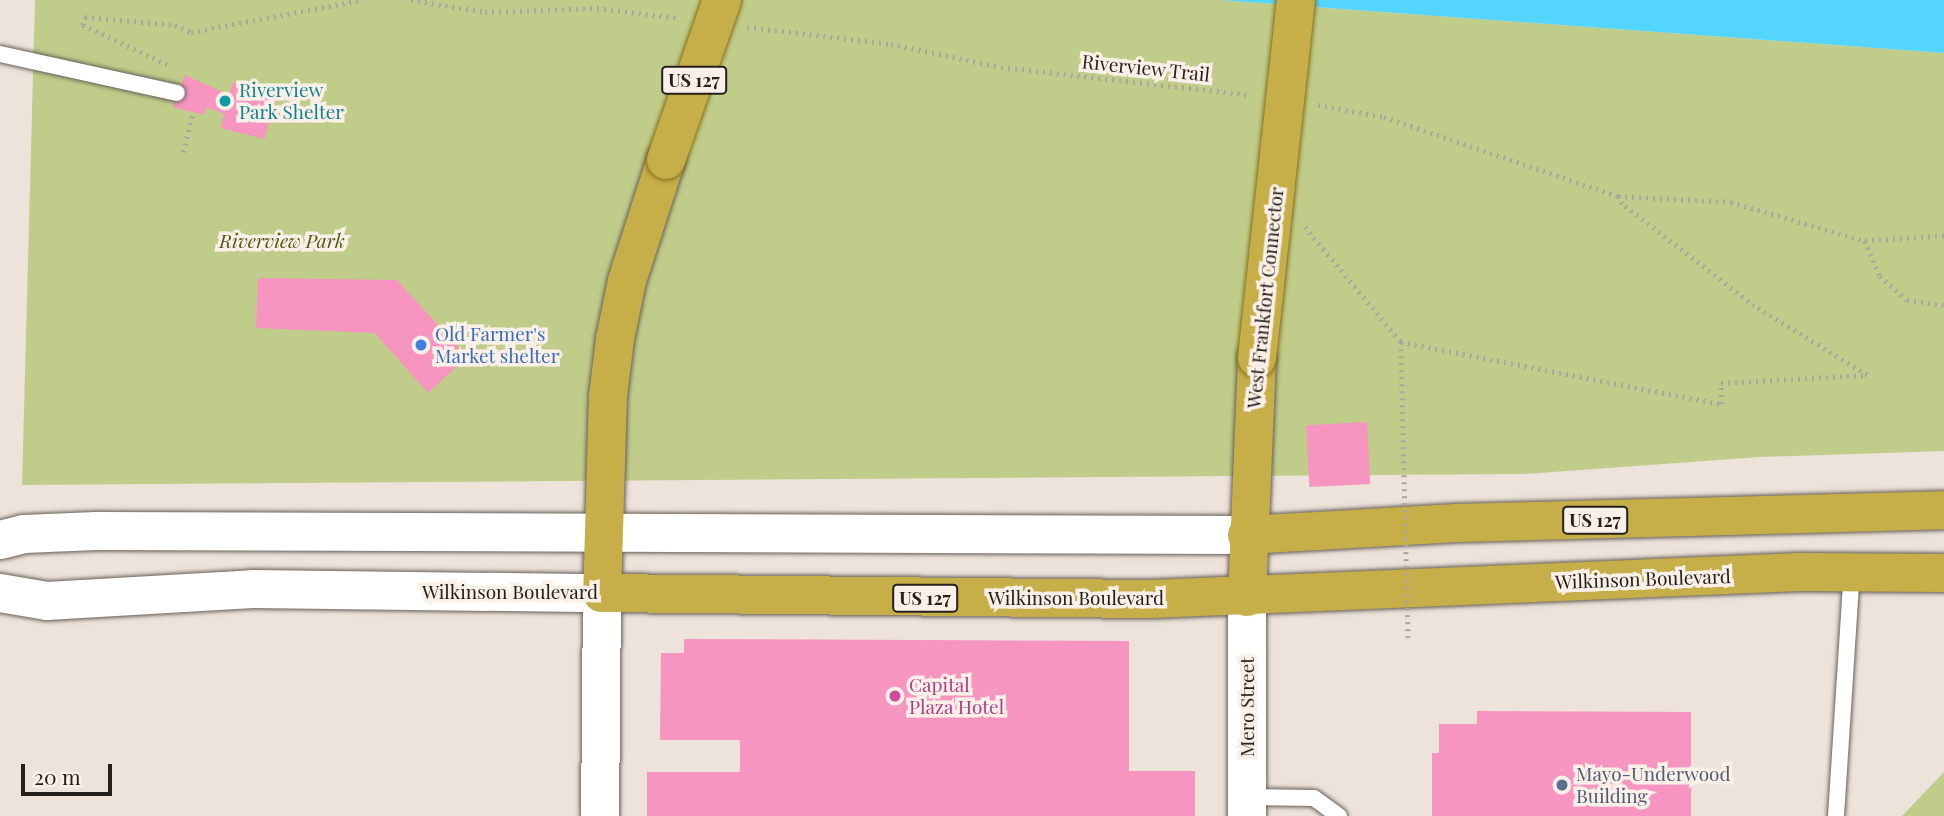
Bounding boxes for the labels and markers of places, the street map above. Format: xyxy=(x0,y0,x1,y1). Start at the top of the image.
place label: Riverview Park Shelter xyxy=(239,79,344,123)
marker: Riverview Park Shelter xyxy=(217,93,233,109)
place label: Old Farmer's Market shelter xyxy=(435,323,559,367)
marker: Old Farmer's Market shelter xyxy=(413,337,429,353)
place label: Capital Plaza Hotel xyxy=(909,674,1004,718)
marker: Capital Plaza Hotel xyxy=(887,688,903,704)
place label: Mayo-Underwood Building xyxy=(1576,763,1731,807)
marker: Mayo-Underwood Building xyxy=(1554,777,1570,793)

